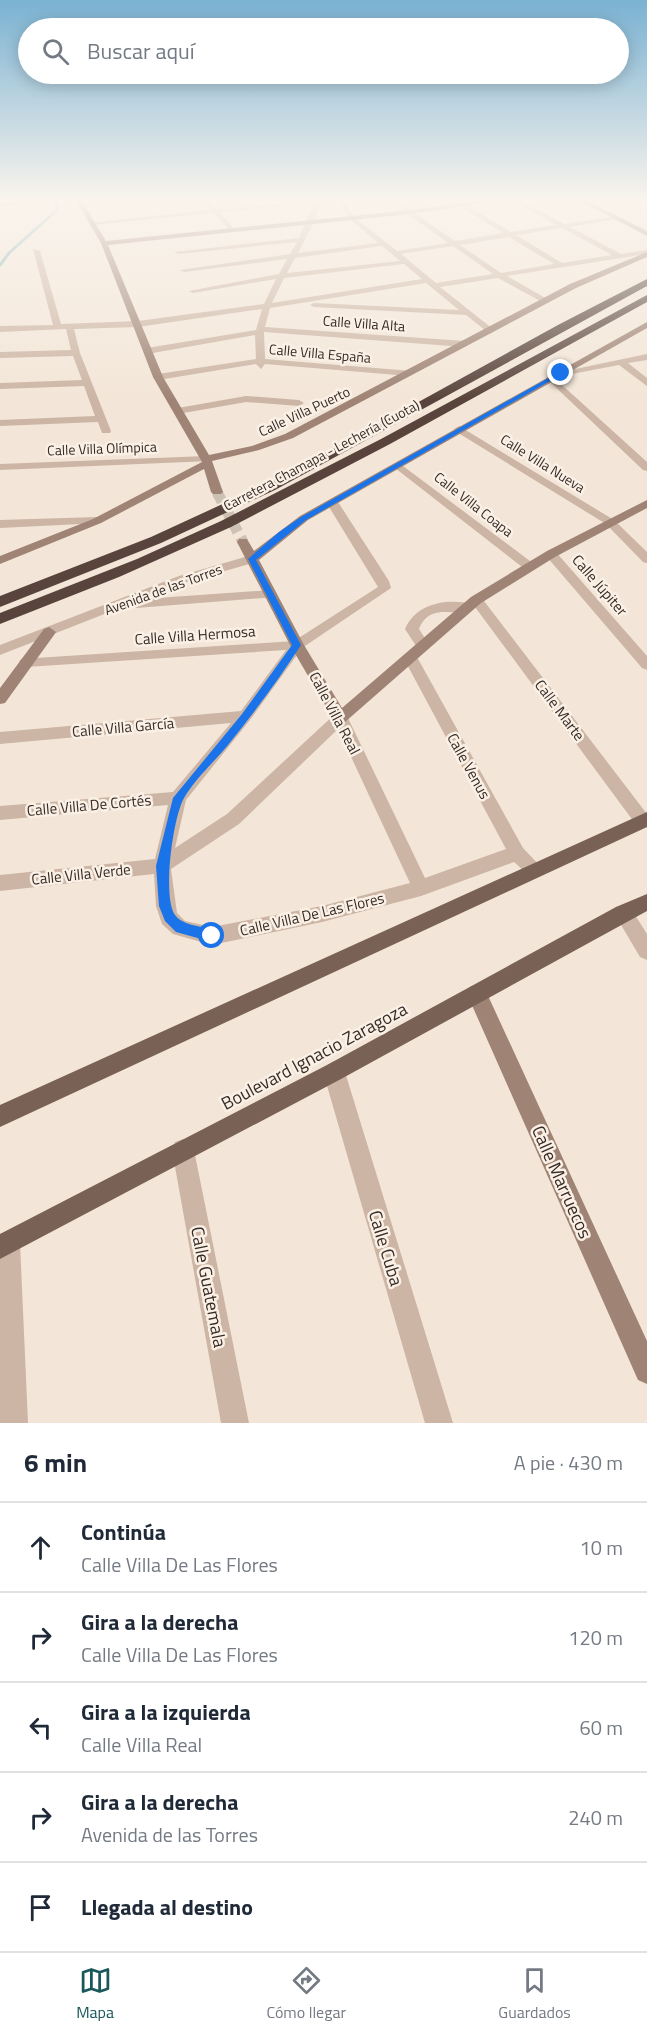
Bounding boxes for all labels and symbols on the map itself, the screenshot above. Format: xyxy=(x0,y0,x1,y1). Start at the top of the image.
street label: Calle Villa Alta xyxy=(322,310,406,336)
street label: Calle Villa España xyxy=(268,338,372,368)
route end xyxy=(547,359,573,385)
street label: Calle Villa Puerto xyxy=(255,381,353,441)
street label: Carretera Chamapa - Lechería (Cuota) xyxy=(219,394,423,516)
street label: Calle Villa Nueva xyxy=(497,429,589,497)
street label: Calle Villa Olímpica xyxy=(47,436,157,460)
street label: Calle Villa Coapa xyxy=(430,466,518,542)
street label: Calle Júpiter xyxy=(567,549,633,621)
street label: Avenida de las Torres xyxy=(101,558,225,620)
street label: Calle Villa Hermosa xyxy=(134,619,257,651)
street label: Calle Villa Real xyxy=(304,667,366,759)
street label: Calle Marte xyxy=(529,674,591,746)
street label: Calle Villa García xyxy=(71,711,175,743)
street label: Calle Venus xyxy=(441,729,497,803)
street label: Calle Villa De Cortés xyxy=(26,788,152,822)
street label: Calle Villa Verde xyxy=(30,857,132,891)
street label: Calle Villa De Las Flores xyxy=(237,886,387,942)
route start xyxy=(198,922,224,948)
street label: Boulevard Ignacio Zaragoza xyxy=(216,995,412,1117)
street label: Calle Marruecos xyxy=(525,1121,599,1243)
street label: Calle Cuba xyxy=(362,1207,410,1289)
street label: Calle Guatemala xyxy=(184,1224,234,1350)

